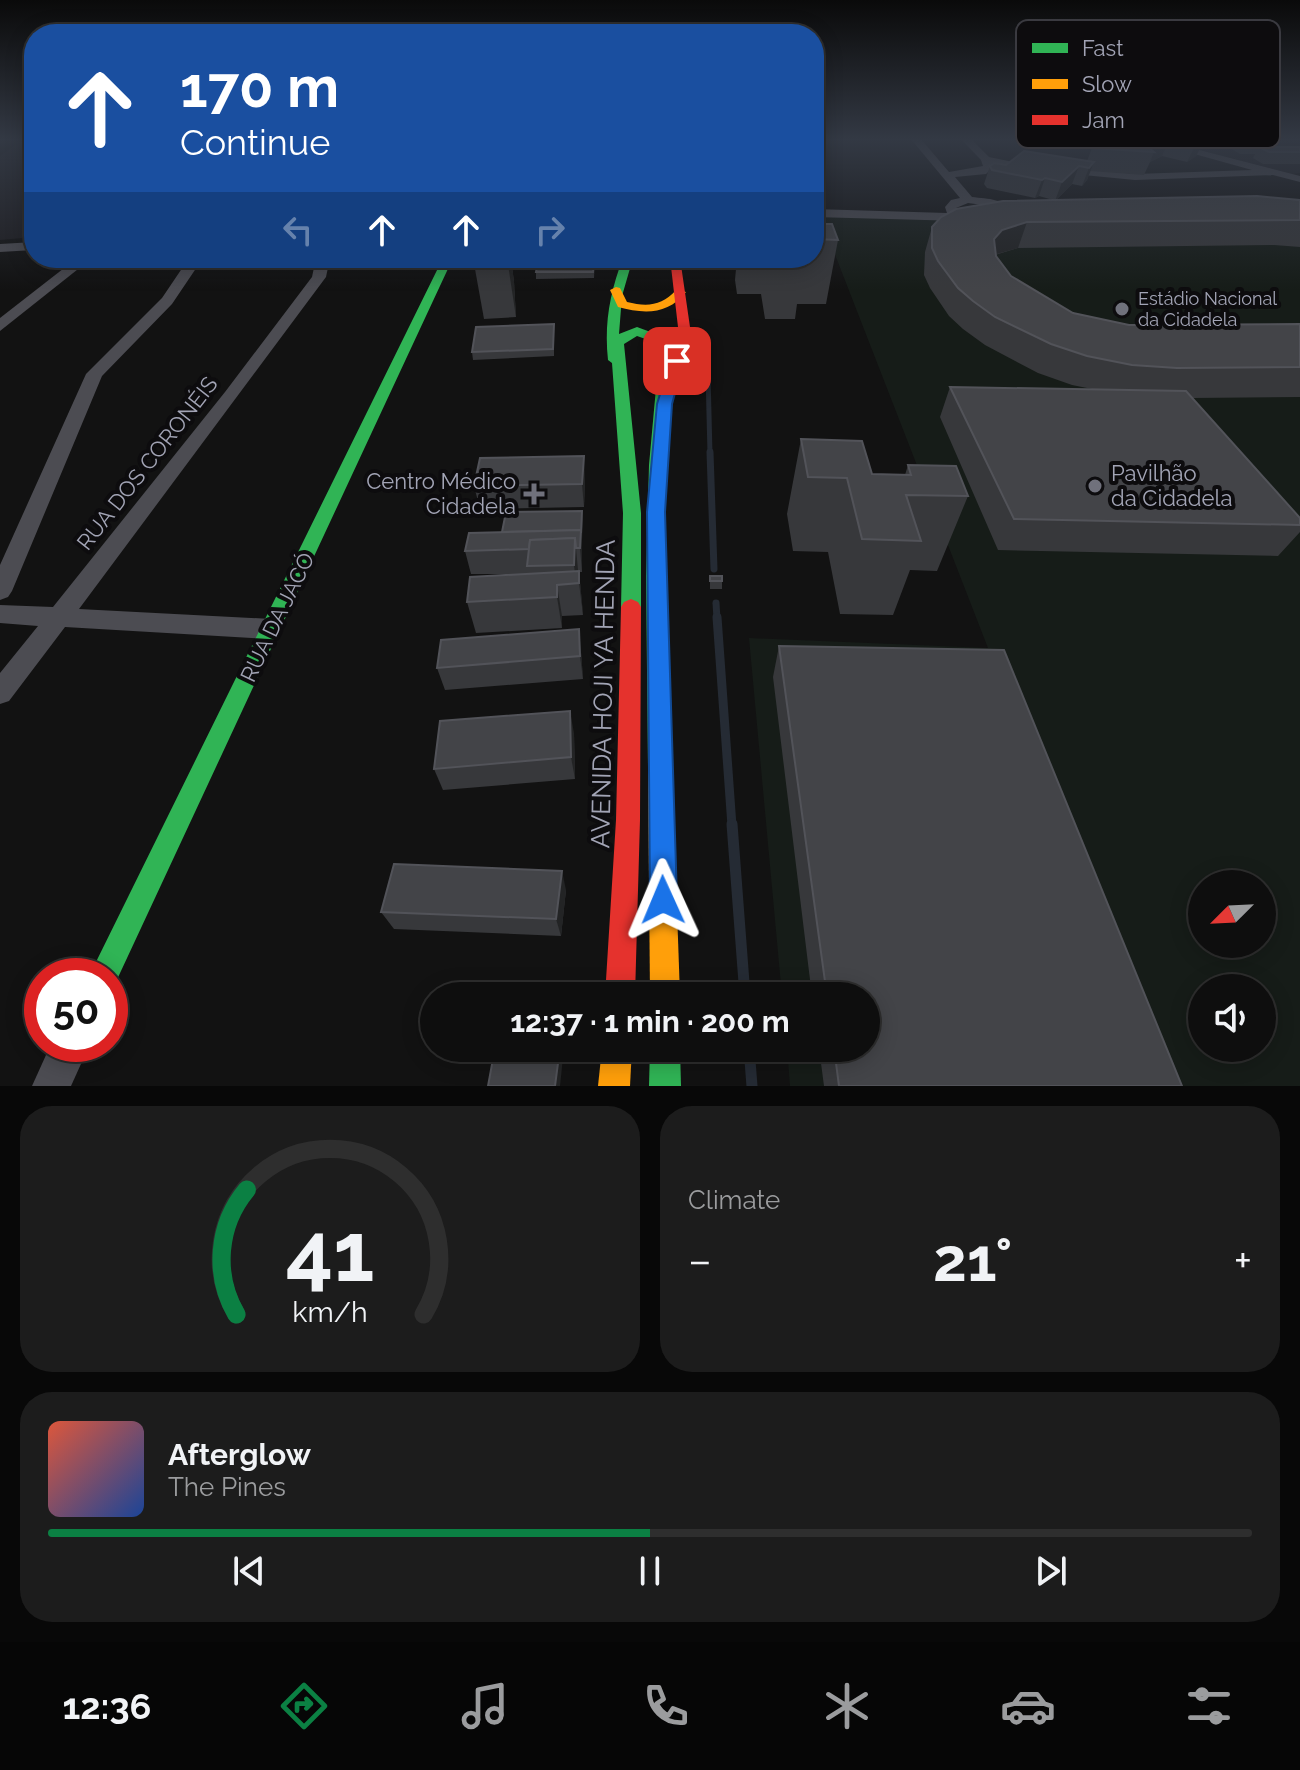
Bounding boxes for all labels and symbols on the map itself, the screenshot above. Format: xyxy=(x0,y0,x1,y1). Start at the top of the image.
legend xyxy=(1016,20,1280,148)
text: Fast xyxy=(1082,35,1124,61)
text: Slow xyxy=(1082,71,1132,97)
text: Jam xyxy=(1082,107,1125,133)
place label: Estádio Nacional da Cidadela xyxy=(1138,288,1277,330)
marker: Estádio Nacional da Cidadela xyxy=(1113,300,1131,318)
pin xyxy=(643,327,711,395)
street label: RUA DOS CORONÉIS xyxy=(71,371,223,555)
place label: Pavilhão da Cidadela xyxy=(1111,460,1232,511)
place label: Centro Médico Cidadela xyxy=(366,468,516,519)
marker: Pavilhão da Cidadela xyxy=(1086,477,1104,495)
marker: Centro Médico Cidadela xyxy=(523,483,545,505)
street label: AVENIDA HOJI YA HENDA xyxy=(585,539,621,849)
street label: RUA DA JACÓ xyxy=(235,548,319,686)
position arrow xyxy=(621,858,705,942)
north arrow xyxy=(1188,870,1276,958)
speed limit sign: 50 xyxy=(24,958,128,1062)

